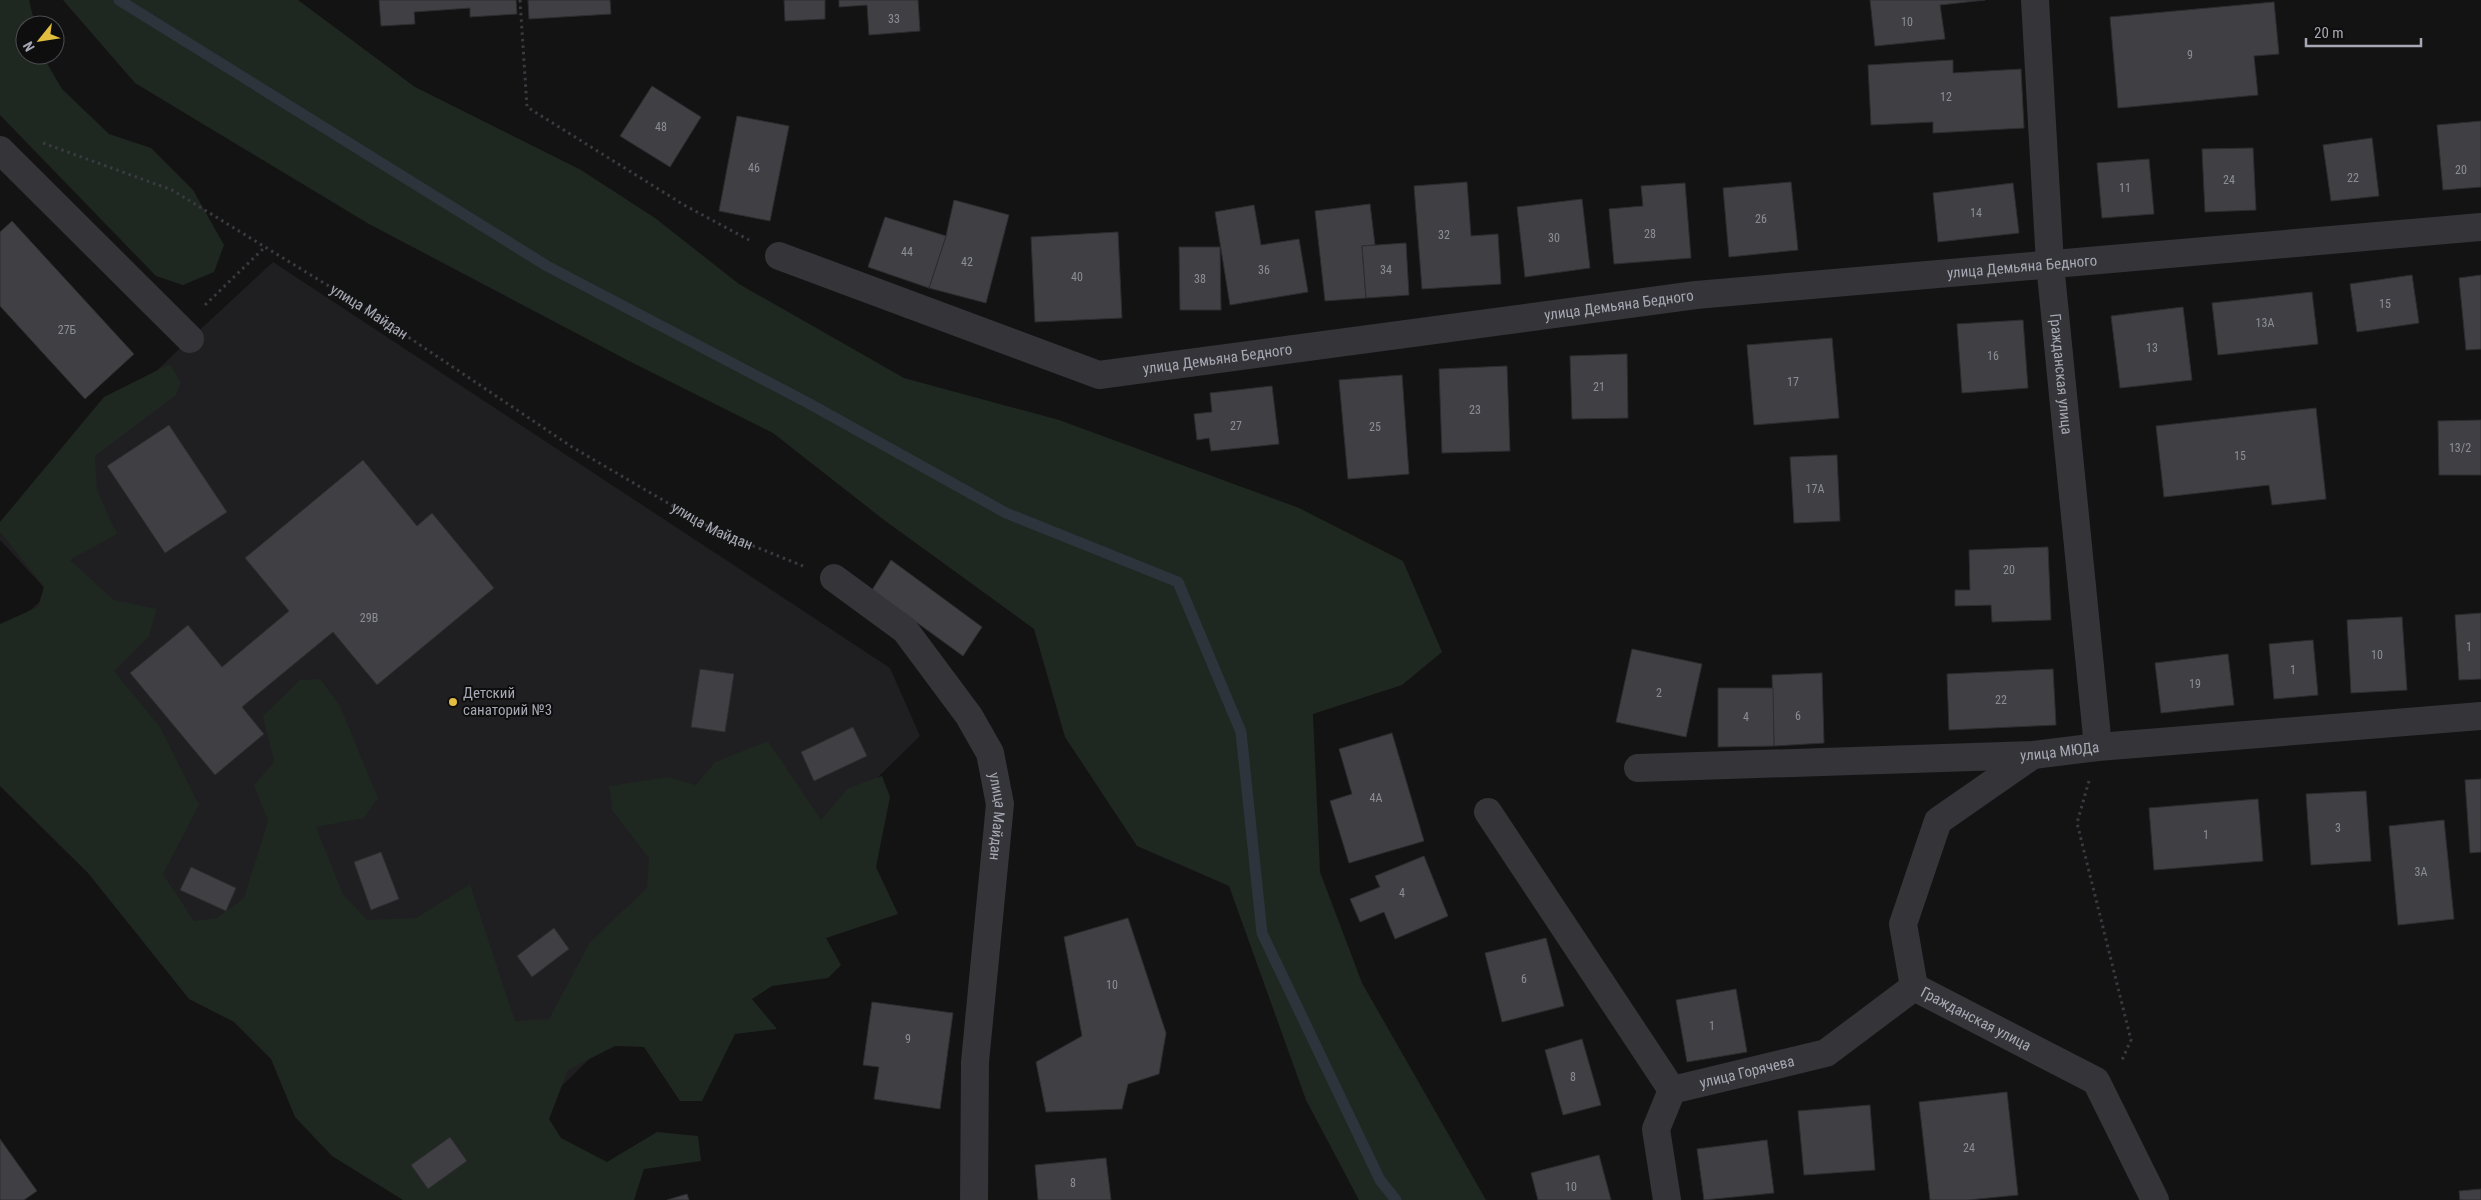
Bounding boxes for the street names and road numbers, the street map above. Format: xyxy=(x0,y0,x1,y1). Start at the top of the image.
street label: улица Демьяна Бедного xyxy=(1946,251,2098,282)
street label: улица Майдан xyxy=(327,280,411,343)
street label: улица Демьяна Бедного xyxy=(1543,286,1695,324)
street label: Гражданская улица xyxy=(2046,313,2076,435)
street label: улица Демьяна Бедного xyxy=(1142,340,1293,378)
street label: улица Майдан xyxy=(668,498,755,554)
street label: улица МЮДа xyxy=(2020,738,2100,764)
street label: улица Майдан xyxy=(985,771,1009,861)
street label: Гражданская улица xyxy=(1918,983,2034,1055)
street label: улица Горячева xyxy=(1698,1052,1796,1092)

